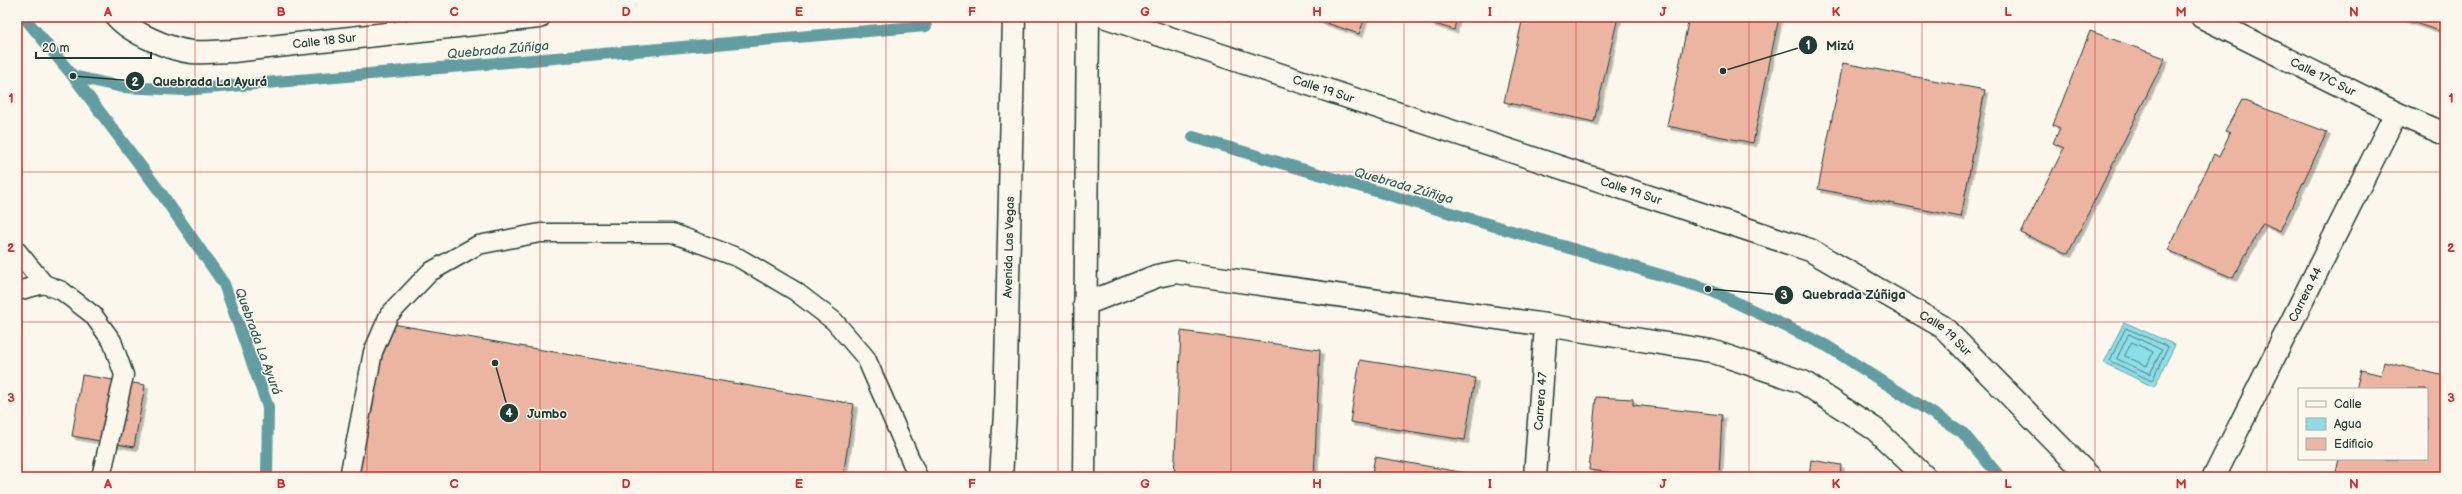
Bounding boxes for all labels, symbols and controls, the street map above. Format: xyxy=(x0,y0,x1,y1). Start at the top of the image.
text: A xyxy=(103,4,112,20)
text: B xyxy=(276,4,286,20)
text: C xyxy=(449,4,459,20)
text: D xyxy=(621,4,631,20)
text: E xyxy=(795,4,804,20)
text: F xyxy=(968,4,976,20)
text: G xyxy=(1140,4,1150,20)
text: H xyxy=(1312,4,1322,20)
text: I xyxy=(1488,4,1492,20)
text: J xyxy=(1659,4,1667,20)
text: K xyxy=(1832,4,1841,20)
text: L xyxy=(2004,4,2012,20)
text: M xyxy=(2175,4,2187,20)
text: N xyxy=(2349,4,2359,20)
street label: Calle 18 Sur xyxy=(292,30,358,52)
callout: Mizú xyxy=(1798,32,1862,57)
scale bar xyxy=(36,34,151,60)
water label: Quebrada Zúñiga xyxy=(447,38,550,62)
text: 1 xyxy=(1805,38,1811,53)
text: Mizú xyxy=(1826,38,1854,54)
text: 20 m xyxy=(42,41,69,56)
street label: Calle 17C Sur xyxy=(2287,55,2359,100)
callout: Quebrada La Ayurá xyxy=(125,69,276,94)
street label: Calle 19 Sur xyxy=(1291,72,1357,107)
text: Quebrada La Ayurá xyxy=(153,74,267,90)
text: 2 xyxy=(131,75,139,90)
text: 1 xyxy=(8,90,14,106)
text: 1 xyxy=(2448,90,2454,106)
water label: Quebrada Zúñiga xyxy=(1352,164,1455,208)
street label: Calle 19 Sur xyxy=(1598,174,1664,209)
street label: Avenida Las Vegas xyxy=(1001,196,1018,298)
text: 2 xyxy=(7,240,15,256)
text: 2 xyxy=(2447,240,2455,256)
street label: Carrera 44 xyxy=(2286,264,2326,325)
callout: Quebrada Zúñiga xyxy=(1774,282,1914,307)
water label: Quebrada La Ayurá xyxy=(231,286,285,397)
text: Quebrada Zúñiga xyxy=(1802,287,1906,303)
text: 3 xyxy=(1780,288,1788,303)
street label: Calle 19 Sur xyxy=(1916,308,1975,360)
street label: Carrera 47 xyxy=(1531,372,1551,431)
legend xyxy=(2298,388,2428,460)
text: 3 xyxy=(7,390,15,406)
text: 3 xyxy=(2447,390,2455,406)
text: Calle xyxy=(2334,397,2362,412)
callout: Jumbo xyxy=(499,401,575,426)
text: 4 xyxy=(505,406,513,421)
text: Jumbo xyxy=(527,406,567,422)
text: Agua xyxy=(2334,417,2362,432)
text: Edificio xyxy=(2334,437,2374,452)
text: A xyxy=(103,476,112,492)
text: B xyxy=(276,476,286,492)
text: C xyxy=(449,476,459,492)
text: D xyxy=(621,476,631,492)
text: E xyxy=(795,476,804,492)
text: F xyxy=(968,476,976,492)
text: G xyxy=(1140,476,1150,492)
text: H xyxy=(1312,476,1322,492)
text: I xyxy=(1488,476,1492,492)
text: J xyxy=(1659,476,1667,492)
text: K xyxy=(1832,476,1841,492)
text: L xyxy=(2004,476,2012,492)
text: M xyxy=(2175,476,2187,492)
text: N xyxy=(2349,476,2359,492)

